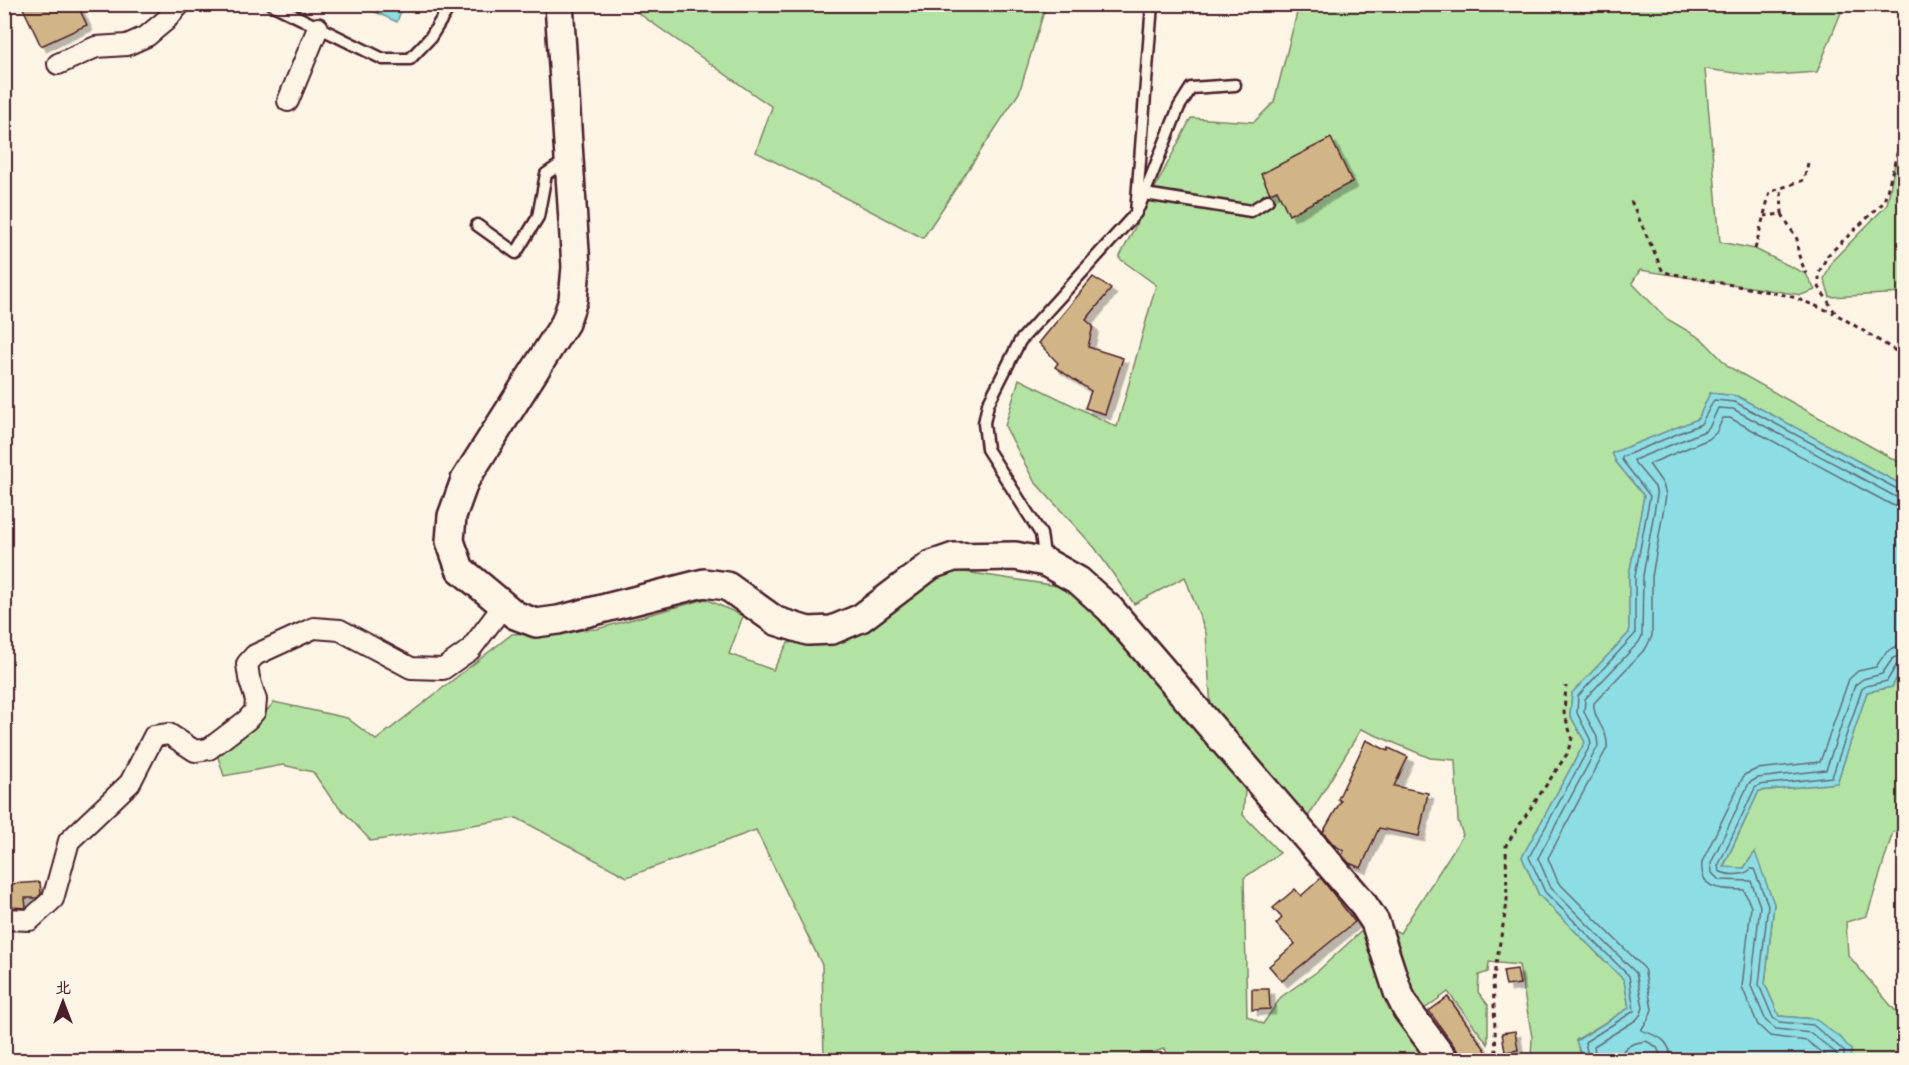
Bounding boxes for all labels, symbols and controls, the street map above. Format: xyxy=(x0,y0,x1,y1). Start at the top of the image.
north arrow xyxy=(33,972,93,1032)
text: 北 xyxy=(55,977,71,1001)

